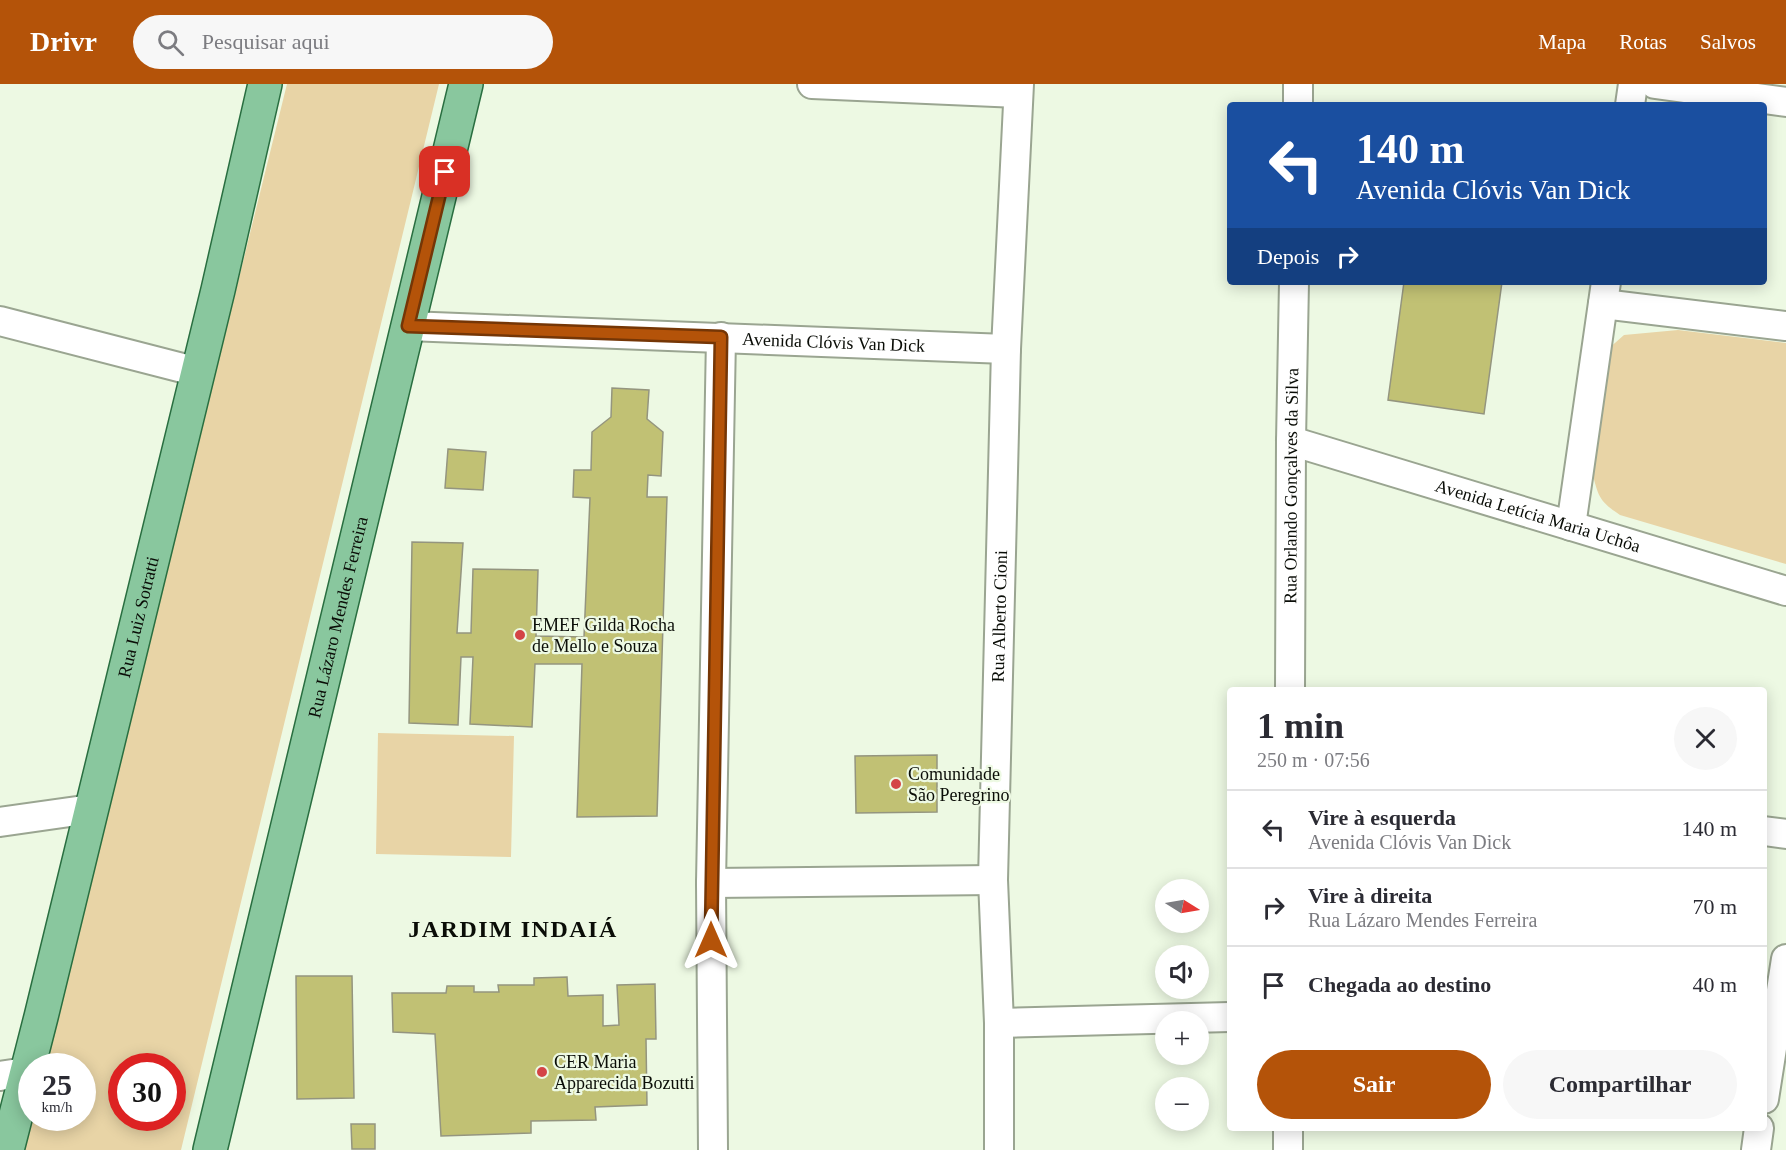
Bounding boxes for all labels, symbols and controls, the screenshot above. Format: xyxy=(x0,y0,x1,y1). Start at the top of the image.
search box xyxy=(133,15,553,69)
text: Drivr xyxy=(30,26,97,57)
icon: search xyxy=(154,26,187,59)
text: Pesquisar aqui xyxy=(202,29,330,54)
text: Mapa xyxy=(1538,30,1586,54)
text: Rotas xyxy=(1619,30,1667,54)
text: Salvos xyxy=(1700,30,1756,54)
icon: left xyxy=(1257,126,1335,204)
text: 140 m xyxy=(1356,126,1465,172)
pin xyxy=(419,146,470,197)
icon: arrive xyxy=(428,155,461,188)
text: Avenida Clóvis Van Dick xyxy=(1356,175,1630,205)
icon: right xyxy=(1331,240,1364,273)
text: Depois xyxy=(1257,244,1319,269)
street label: Avenida Clóvis Van Dick xyxy=(742,329,925,356)
street label: Rua Orlando Gonçalves da Silva xyxy=(1280,368,1302,604)
street label: Avenida Letícia Maria Uchôa xyxy=(1433,475,1643,556)
street label: Rua Lázaro Mendes Ferreira xyxy=(304,514,372,720)
street label: Rua Alberto Cioni xyxy=(988,550,1011,682)
street label: Rua Luiz Sotratti xyxy=(114,554,163,680)
place label: EMEF Gilda Rocha de Mello e Souza xyxy=(532,615,675,656)
marker: EMEF Gilda Rocha de Mello e Souza xyxy=(513,628,527,642)
text: 1 min xyxy=(1257,706,1344,746)
button: close xyxy=(1674,707,1737,770)
text: 250 m · 07:56 xyxy=(1257,749,1370,771)
place label: Comunidade São Peregrino xyxy=(908,764,1009,805)
marker: Comunidade São Peregrino xyxy=(889,777,903,791)
text: Vire à esquerda xyxy=(1308,805,1456,830)
icon: left xyxy=(1257,813,1290,846)
text: 140 m xyxy=(1681,816,1737,841)
text: Avenida Clóvis Van Dick xyxy=(1308,831,1511,853)
north arrow xyxy=(1155,879,1209,933)
map controls xyxy=(1155,879,1209,1131)
text: Vire à direita xyxy=(1308,883,1432,908)
icon: right xyxy=(1257,891,1290,924)
text: 70 m xyxy=(1692,894,1737,919)
position arrow xyxy=(679,908,743,972)
text: Rua Lázaro Mendes Ferreira xyxy=(1308,909,1537,931)
district label: JARDIM INDAIÁ xyxy=(408,916,618,942)
button: sound xyxy=(1155,945,1209,999)
icon: arrive xyxy=(1257,969,1290,1002)
text: Chegada ao destino xyxy=(1308,972,1491,997)
text: 40 m xyxy=(1692,972,1737,997)
button: + xyxy=(1155,1011,1209,1065)
button: Sair xyxy=(1257,1050,1491,1119)
button: Compartilhar xyxy=(1503,1050,1737,1119)
place label: CER Maria Apparecida Bozutti xyxy=(554,1052,694,1093)
speed limit sign: 30 xyxy=(108,1053,186,1131)
marker: CER Maria Apparecida Bozutti xyxy=(535,1065,549,1079)
text: 25 xyxy=(42,1068,72,1101)
button: − xyxy=(1155,1077,1209,1131)
text: km/h xyxy=(42,1099,72,1115)

